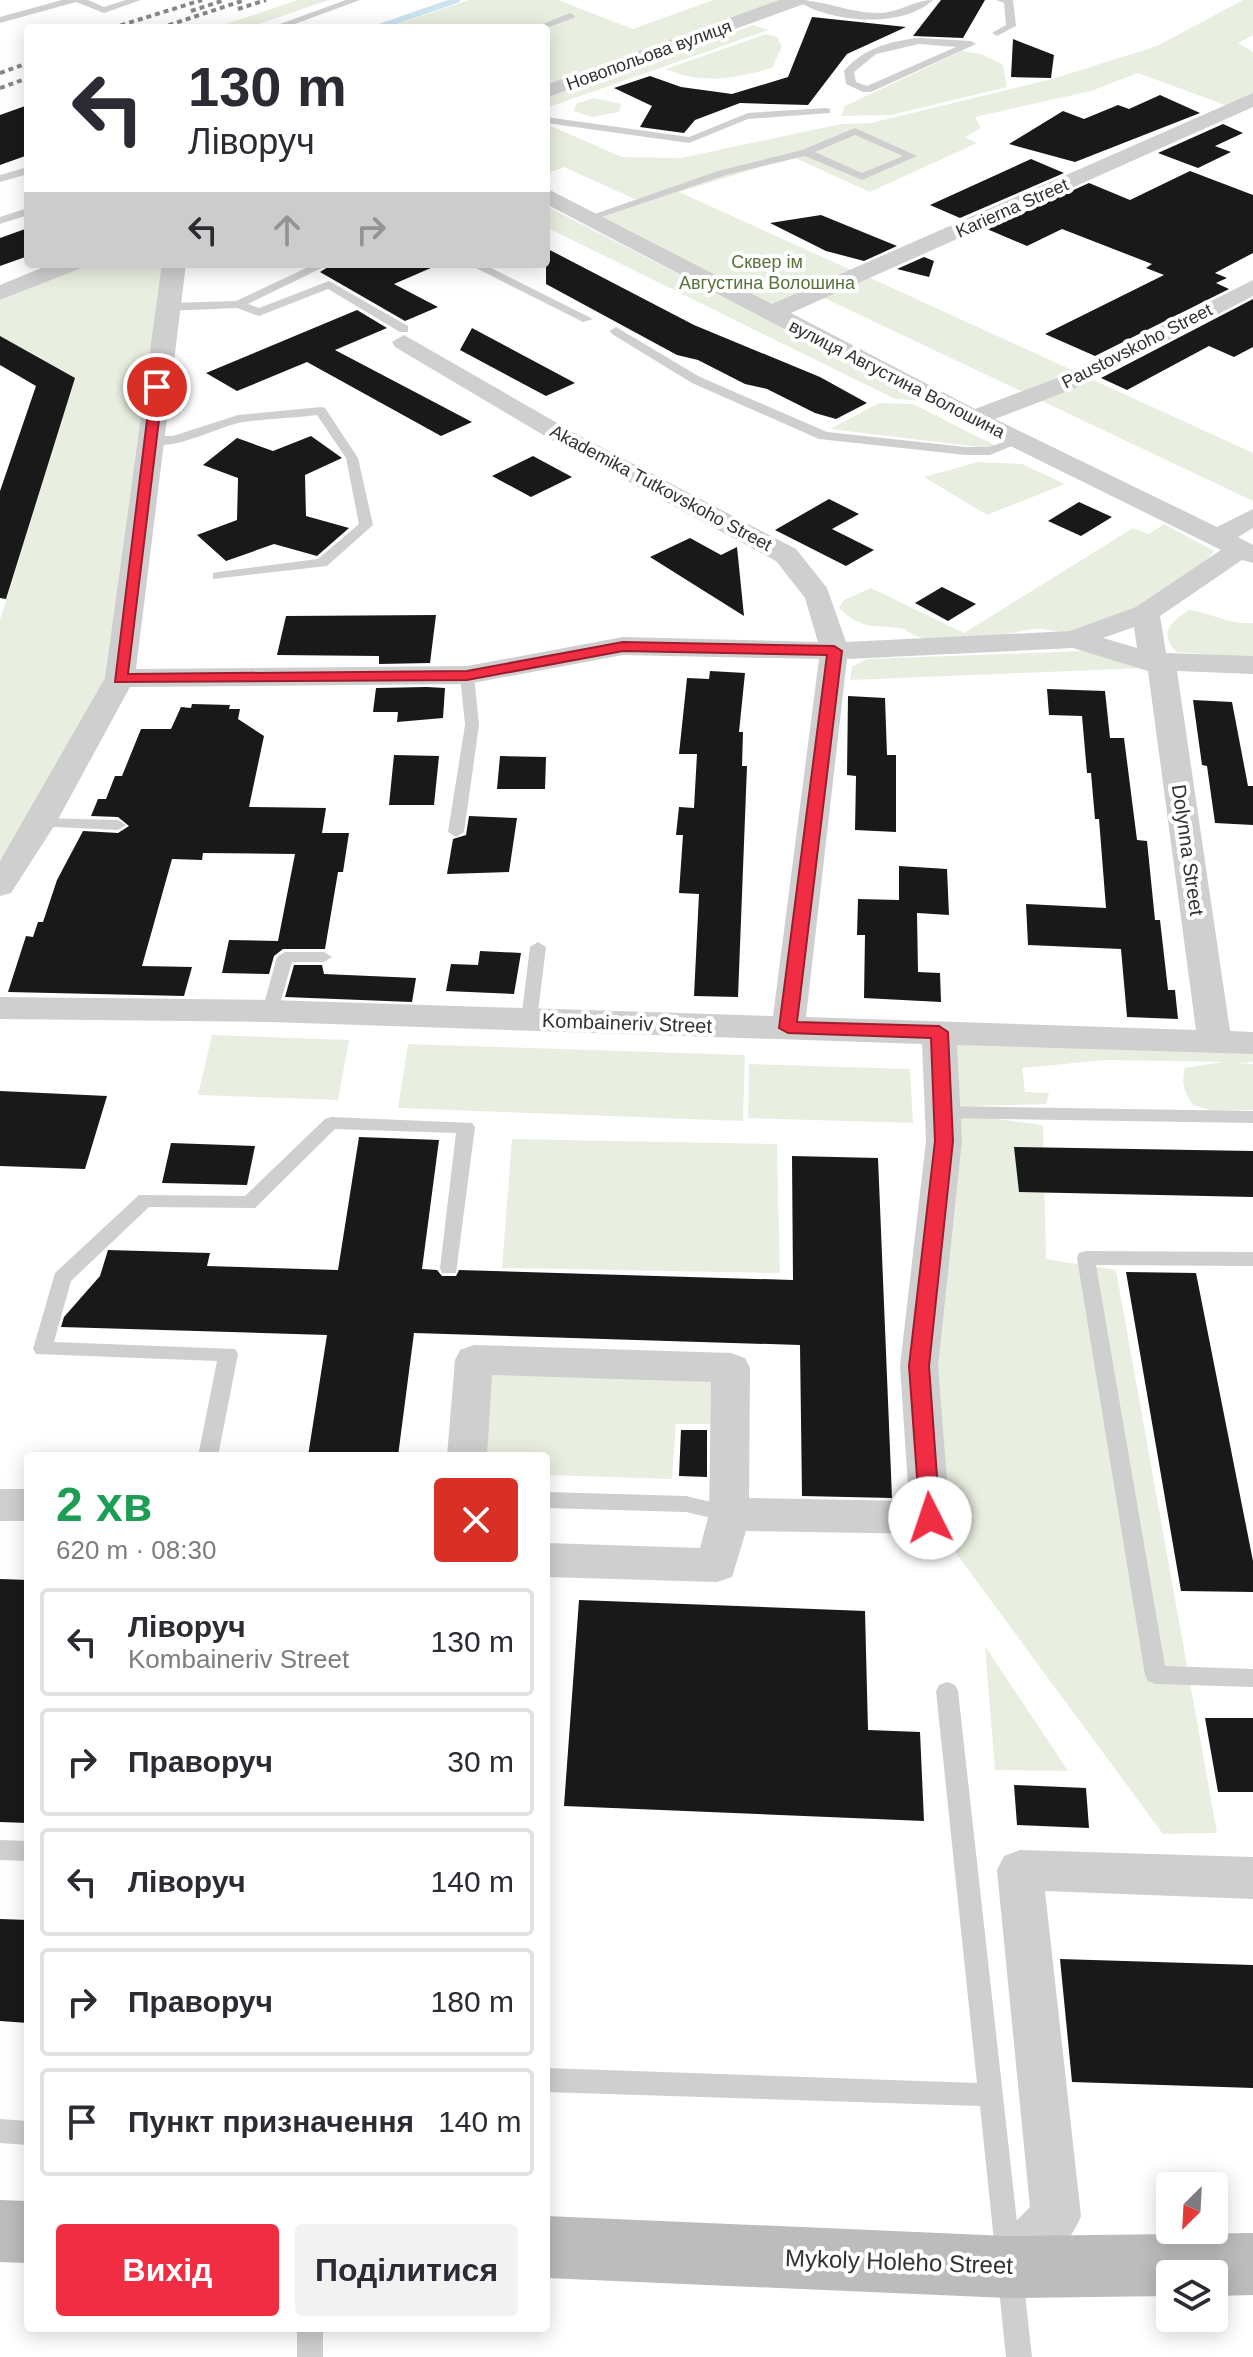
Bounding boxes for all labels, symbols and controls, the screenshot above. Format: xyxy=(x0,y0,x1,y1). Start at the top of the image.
street label: Новопольова вулиця xyxy=(564,16,734,94)
text: 130 m xyxy=(188,55,347,118)
icon: left xyxy=(56,56,160,160)
text: Ліворуч xyxy=(188,121,315,162)
street label: Karierna Street xyxy=(953,174,1071,242)
icon: left xyxy=(181,208,225,252)
icon: ahead xyxy=(265,208,309,252)
icon: right xyxy=(349,208,393,252)
park label: Сквер ім Августина Волошина xyxy=(679,252,856,293)
street label: Paustovskoho Street xyxy=(1058,299,1216,393)
street label: вулиця Августина Волошина xyxy=(786,316,1009,443)
pin xyxy=(123,353,191,421)
icon: arrive xyxy=(135,365,179,409)
street label: Akademika Tutkovskoho Street xyxy=(547,421,775,555)
street label: Dolynna Street xyxy=(1168,783,1208,917)
street label: Kombaineriv Street xyxy=(542,1009,713,1037)
position arrow xyxy=(888,1476,972,1560)
text: 2 хв xyxy=(56,1478,152,1531)
button: close xyxy=(434,1478,518,1562)
text: 620 m · 08:30 xyxy=(56,1535,216,1565)
text: Ліворуч xyxy=(128,1610,246,1643)
icon: left xyxy=(60,1620,104,1664)
text: 130 m xyxy=(431,1625,514,1658)
text: Kombaineriv Street xyxy=(128,1644,349,1674)
icon: right xyxy=(60,1740,104,1784)
text: Праворуч xyxy=(128,1745,273,1778)
text: 30 m xyxy=(447,1745,514,1778)
icon: left xyxy=(60,1860,104,1904)
text: Ліворуч xyxy=(128,1865,246,1898)
text: 140 m xyxy=(431,1865,514,1898)
icon: right xyxy=(60,1980,104,2024)
text: Праворуч xyxy=(128,1985,273,2018)
text: 180 m xyxy=(431,1985,514,2018)
icon: arrive xyxy=(60,2100,104,2144)
text: Пункт призначення xyxy=(128,2105,414,2138)
text: 140 m xyxy=(438,2105,522,2138)
north arrow xyxy=(1156,2172,1228,2244)
map controls xyxy=(1156,2172,1228,2332)
button: Вихід xyxy=(56,2224,279,2316)
button: Поділитися xyxy=(295,2224,518,2316)
street label: Mykoly Holeho Street xyxy=(785,2244,1014,2279)
button: layers xyxy=(1156,2260,1228,2332)

